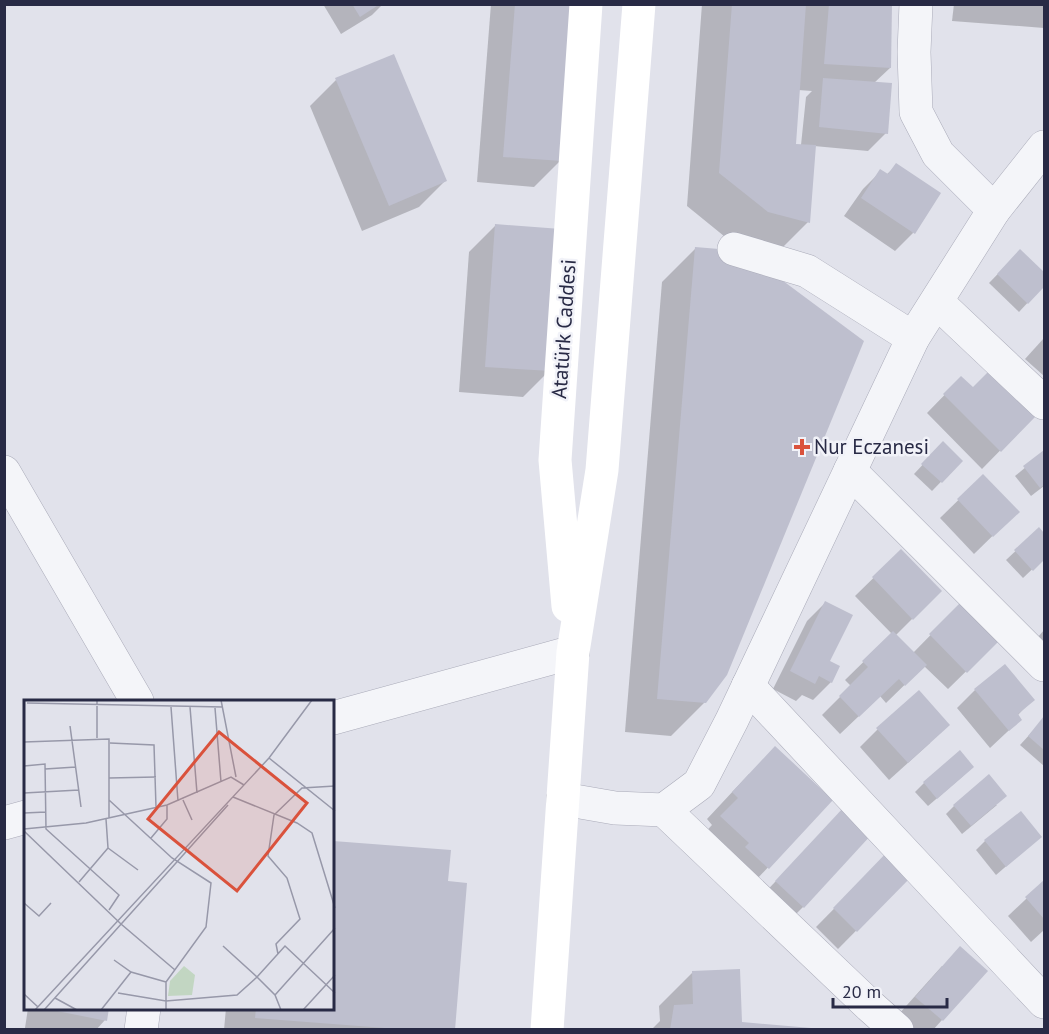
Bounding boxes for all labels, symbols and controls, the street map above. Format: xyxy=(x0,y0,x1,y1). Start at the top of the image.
street label: Atatürk Caddesi xyxy=(545,258,582,400)
place label: Nur Eczanesi xyxy=(814,433,929,460)
marker: Nur Eczanesi xyxy=(795,440,809,454)
inset map xyxy=(24,700,334,1010)
scale bar xyxy=(833,971,947,1009)
text: 20 m xyxy=(842,980,881,1003)

